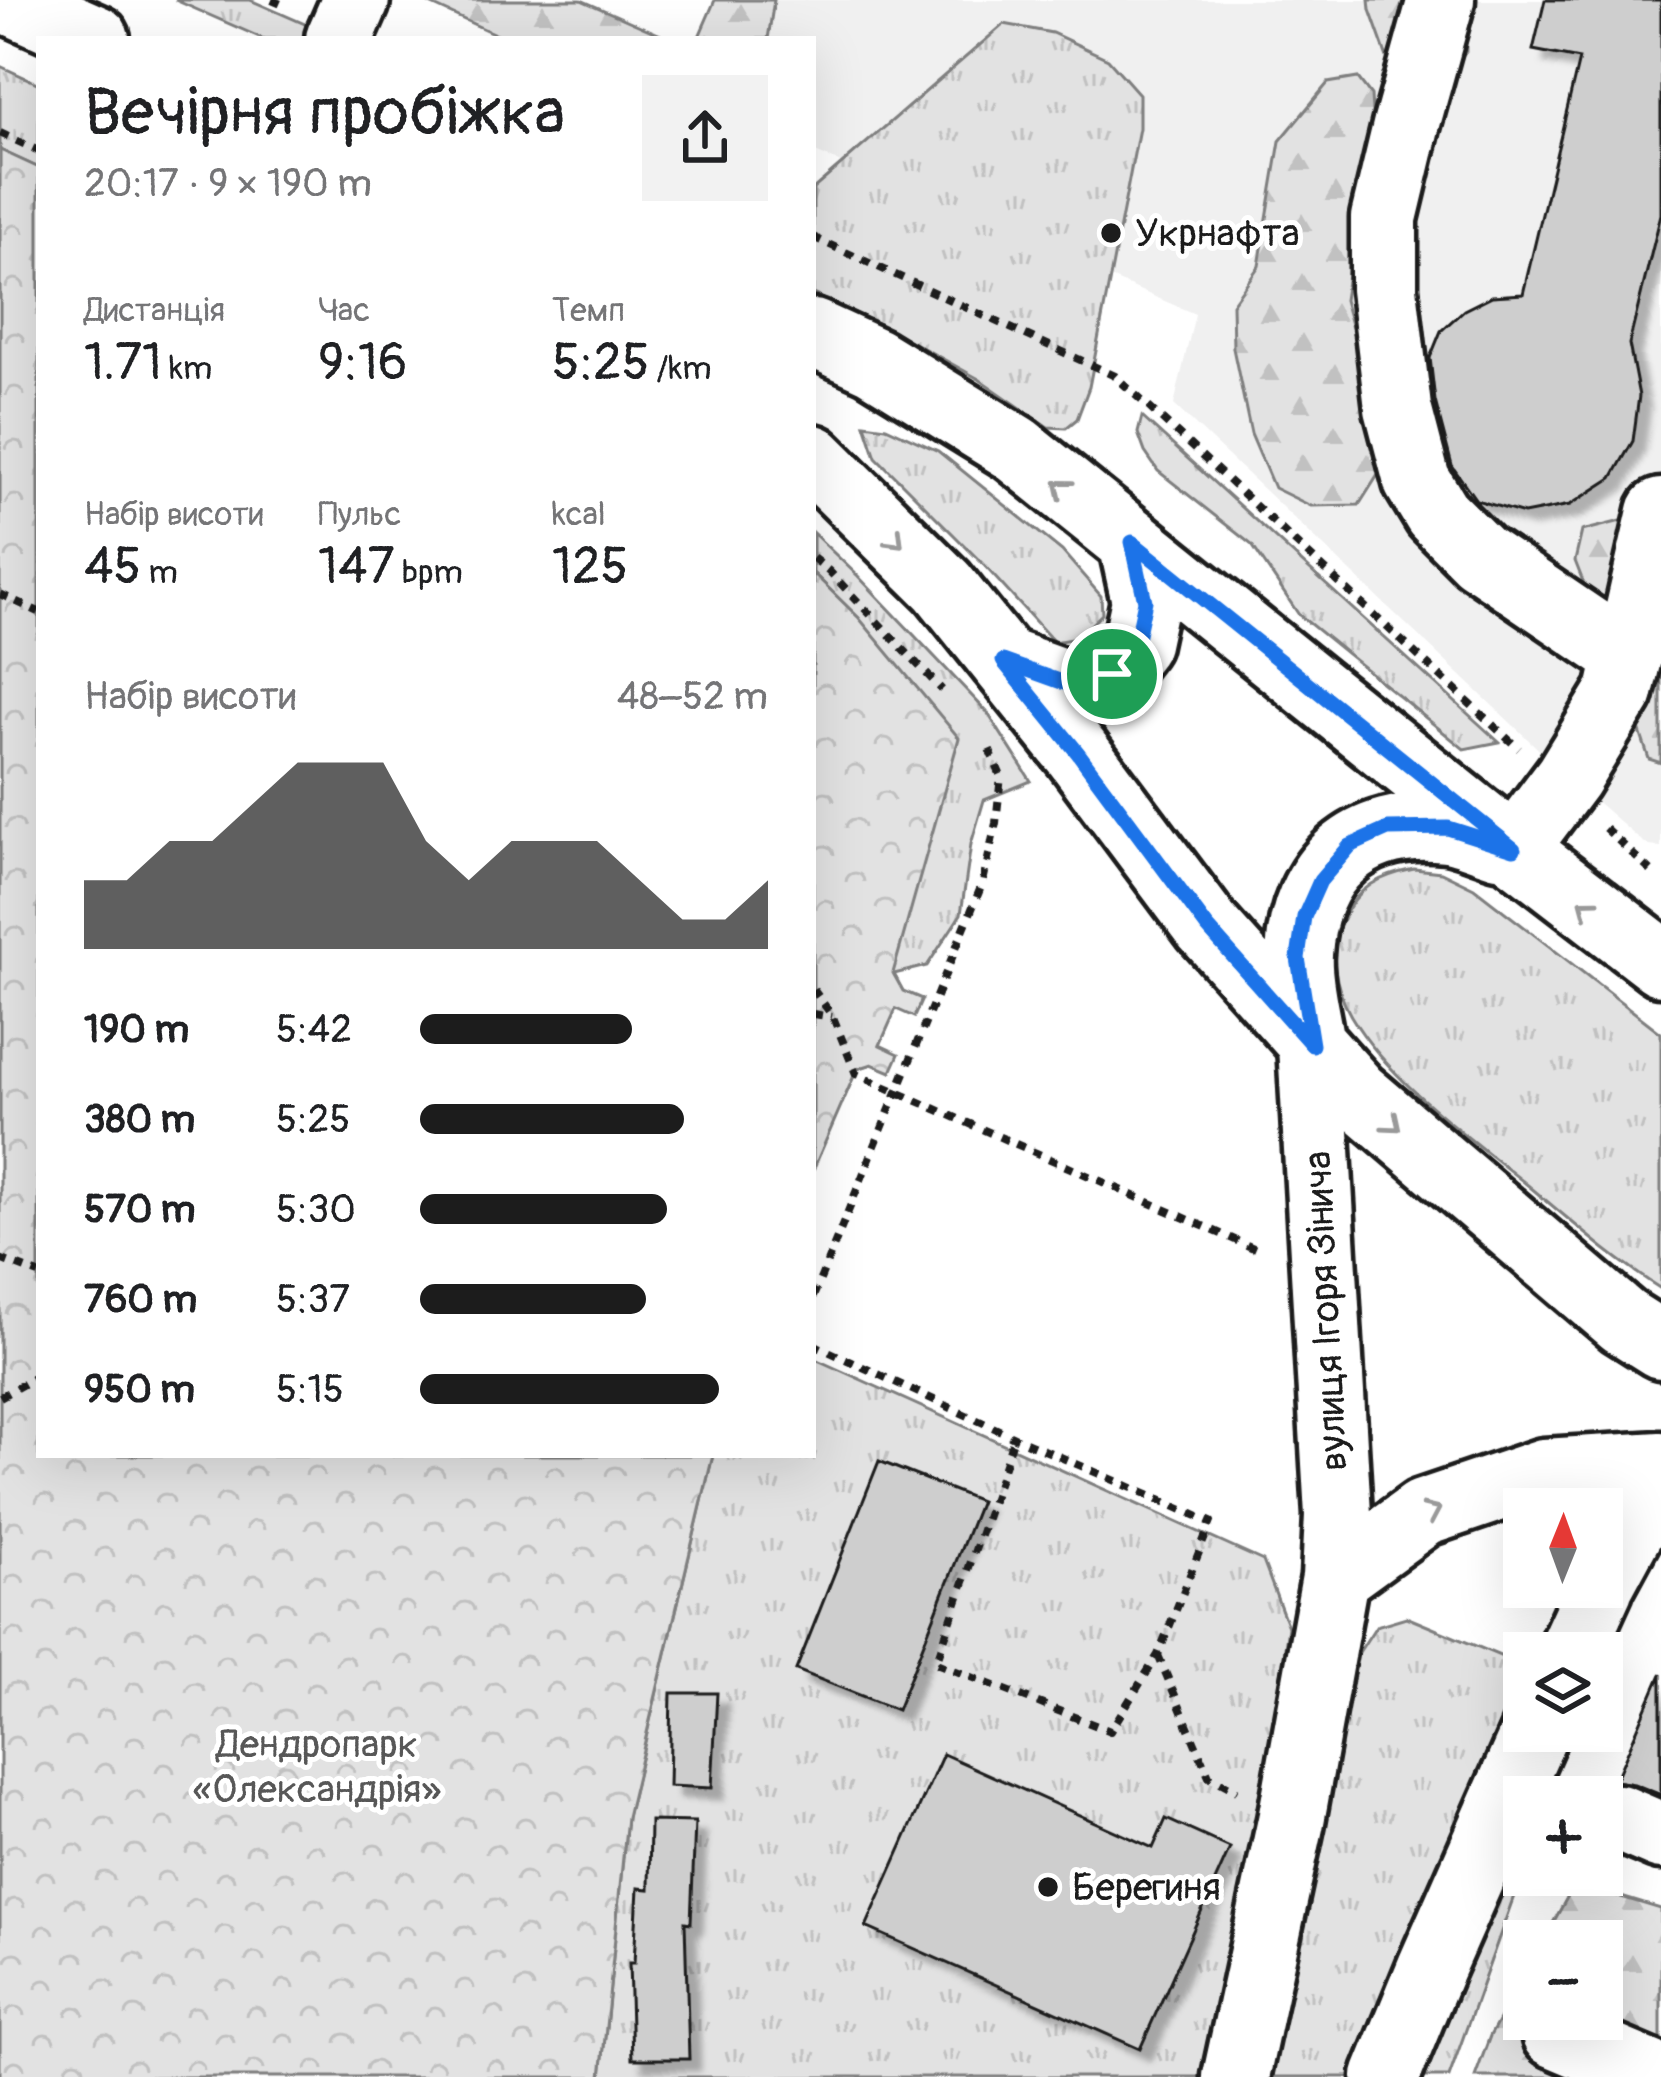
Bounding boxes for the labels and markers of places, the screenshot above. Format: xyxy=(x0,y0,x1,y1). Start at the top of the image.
place label: Укрнафта xyxy=(1135,209,1300,258)
marker: Укрнафта xyxy=(1098,220,1124,246)
pin xyxy=(1061,623,1163,725)
place label: Берегиня xyxy=(1072,1863,1221,1912)
marker: Берегиня xyxy=(1035,1874,1061,1900)

